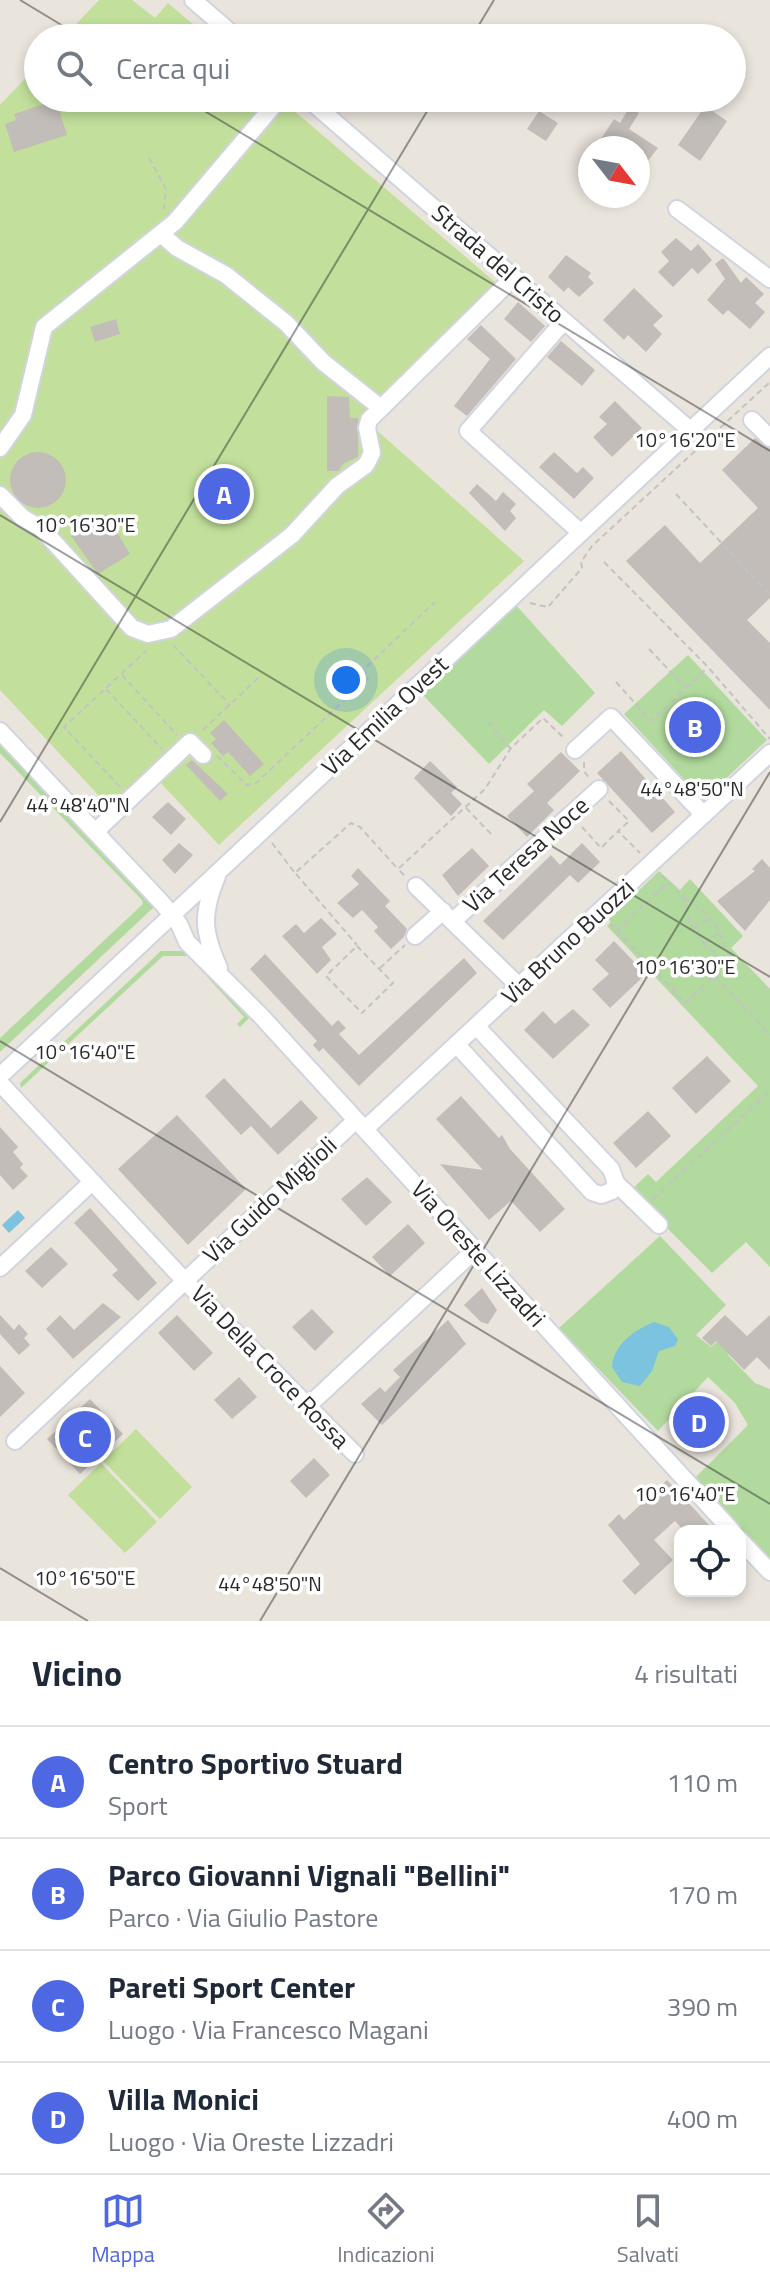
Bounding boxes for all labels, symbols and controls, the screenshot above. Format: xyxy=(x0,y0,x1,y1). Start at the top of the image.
search box xyxy=(24,24,746,112)
text: Cerca qui xyxy=(116,45,230,91)
icon: search xyxy=(52,46,96,90)
north arrow xyxy=(578,136,650,208)
street label: Strada del Cristo xyxy=(424,195,573,331)
text: 10°16'20"E xyxy=(634,424,736,455)
pin: A xyxy=(198,464,250,524)
text: 10°16'30"E xyxy=(34,509,136,540)
street label: Via Emilia Ovest xyxy=(313,646,456,784)
your location xyxy=(326,660,366,700)
pin: B xyxy=(669,697,721,757)
text: 44°48'50"N xyxy=(640,773,744,804)
street label: Via Teresa Noce xyxy=(454,788,596,921)
text: 44°48'40"N xyxy=(26,789,130,820)
street label: Via Bruno Buozzi xyxy=(493,870,642,1013)
text: 10°16'30"E xyxy=(634,951,736,982)
text: 10°16'40"E xyxy=(34,1036,136,1067)
street label: Via Guido Miglioli xyxy=(194,1127,344,1271)
street label: Via Oreste Lizzadri xyxy=(403,1172,554,1335)
street label: Via Della Croce Rossa xyxy=(183,1276,359,1456)
pin: D xyxy=(673,1392,725,1452)
pin: C xyxy=(59,1407,111,1467)
text: 10°16'40"E xyxy=(634,1478,736,1509)
map controls xyxy=(674,1525,746,1597)
button: locate xyxy=(674,1525,746,1597)
text: 10°16'50"E xyxy=(34,1562,136,1593)
text: 44°48'50"N xyxy=(218,1568,322,1599)
text: Vicino xyxy=(32,1647,122,1699)
text: 4 risultati xyxy=(634,1654,738,1693)
text: Centro Sportivo Stuard xyxy=(108,1740,403,1786)
text: A xyxy=(50,1763,66,1802)
text: 110 m xyxy=(667,1763,738,1802)
text: Sport xyxy=(108,1786,168,1825)
text: Parco Giovanni Vignali "Bellini" xyxy=(108,1852,510,1898)
text: B xyxy=(50,1875,66,1914)
text: 170 m xyxy=(667,1875,738,1914)
text: Parco · Via Giulio Pastore xyxy=(108,1898,378,1937)
text: Pareti Sport Center xyxy=(108,1964,355,2010)
text: C xyxy=(51,1987,65,2026)
text: 390 m xyxy=(667,1987,738,2026)
text: Luogo · Via Francesco Magani xyxy=(108,2010,429,2049)
text: Villa Monici xyxy=(108,2076,259,2122)
text: D xyxy=(50,2099,66,2138)
text: 400 m xyxy=(667,2099,738,2138)
text: Luogo · Via Oreste Lizzadri xyxy=(108,2122,394,2161)
tab: Mappa xyxy=(91,2189,155,2271)
tab: Indicazioni xyxy=(337,2189,435,2271)
tab: Salvati xyxy=(617,2189,679,2271)

